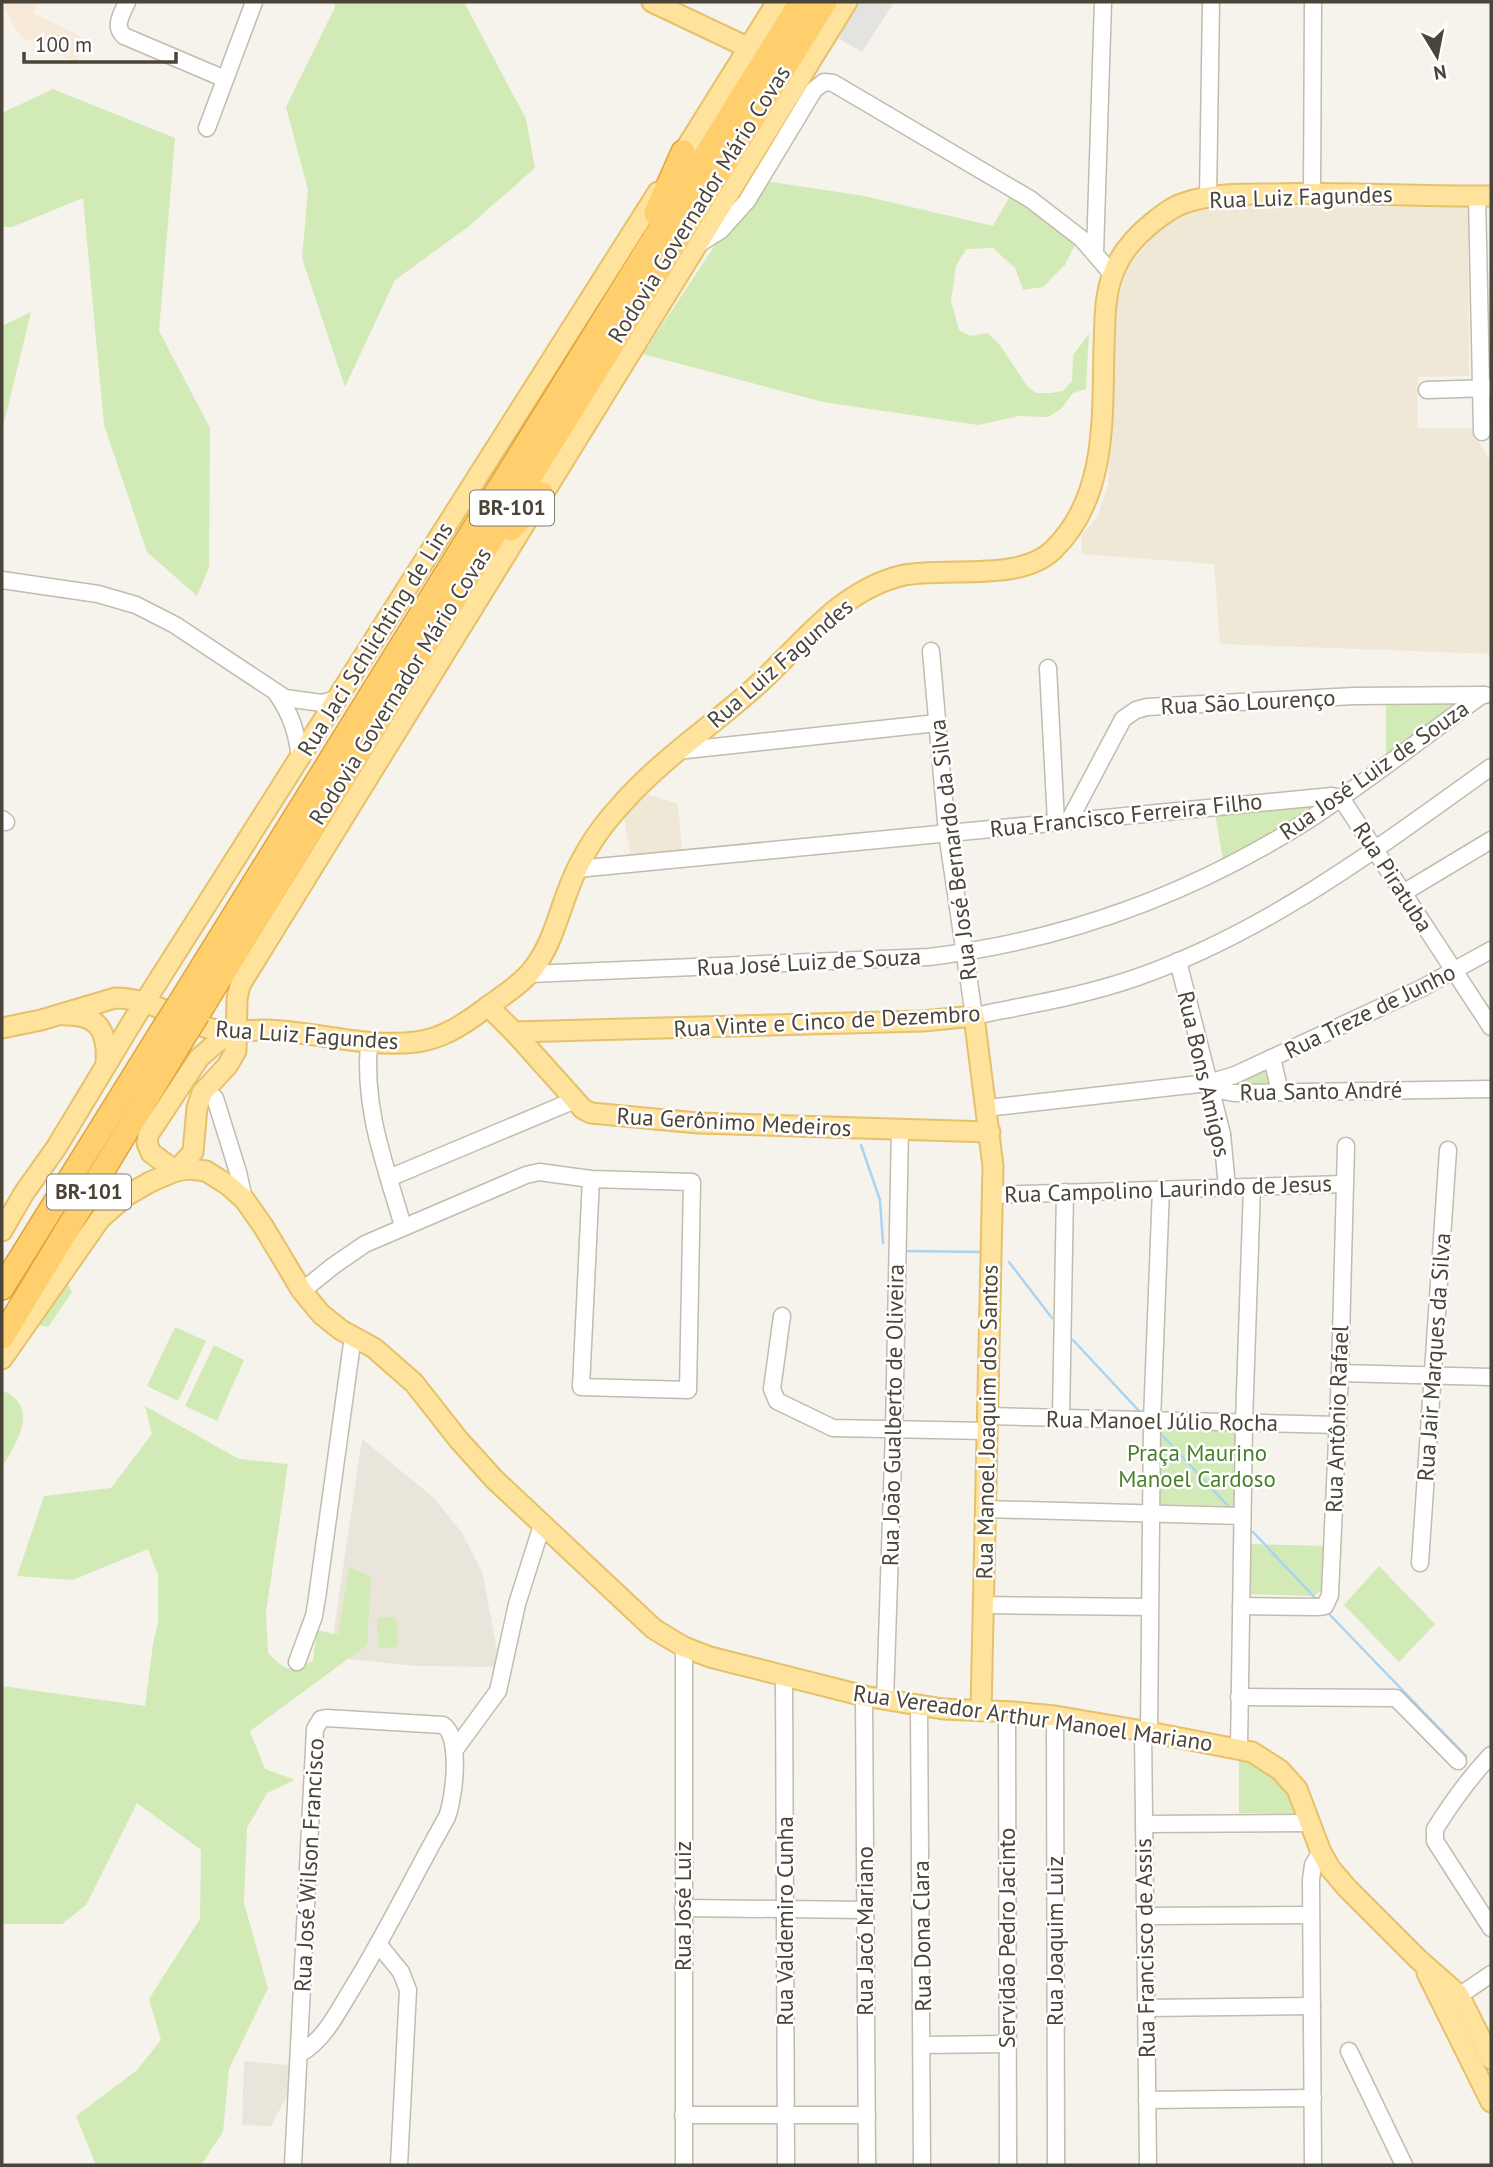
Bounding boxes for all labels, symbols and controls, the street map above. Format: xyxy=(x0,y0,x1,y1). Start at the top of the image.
scale bar xyxy=(24,21,177,65)
north arrow xyxy=(1402,21,1472,91)
text: 100 m xyxy=(35,31,92,58)
street label: Rodovia Governador Mário Covas xyxy=(601,60,796,348)
text: N xyxy=(1432,60,1448,86)
street label: Rua Luiz Fagundes xyxy=(1209,179,1393,214)
road number: BR-101 xyxy=(470,490,554,526)
street label: Rua Jaci Schlichting de Lins xyxy=(291,516,459,761)
street label: Rodovia Governador Mário Covas xyxy=(302,542,497,830)
street label: Rua Luiz Fagundes xyxy=(701,591,858,734)
street label: Rua São Lourenço xyxy=(1160,682,1336,721)
street label: Rua José Luiz de Souza xyxy=(1273,693,1474,846)
street label: Rua José Bernardo da Silva xyxy=(922,718,983,982)
street label: Rua Francisco Ferreira Filho xyxy=(988,786,1264,843)
street label: Rua Piratuba xyxy=(1347,816,1440,937)
street label: Rua José Luiz de Souza xyxy=(696,941,922,982)
street label: Rua Treze de Junho xyxy=(1279,957,1460,1065)
street label: Rua Bons Amigos xyxy=(1171,988,1238,1160)
street label: Rua Vinte e Cinco de Dezembro xyxy=(673,998,981,1043)
street label: Rua Luiz Fagundes xyxy=(214,1014,400,1055)
street label: Rua Santo André xyxy=(1239,1075,1403,1106)
street label: Rua Gerônimo Medeiros xyxy=(616,1101,852,1142)
street label: Rua Campolino Laurindo de Jesus xyxy=(1004,1168,1332,1209)
road number: BR-101 xyxy=(47,1174,131,1210)
street label: Rua Jair Marques da Silva xyxy=(1410,1232,1457,1482)
street label: Rua João Gualberto de Oliveira xyxy=(875,1264,910,1566)
street label: Rua Manoel Joaquim dos Santos xyxy=(969,1264,1004,1580)
street label: Rua Antônio Rafael xyxy=(1319,1324,1354,1513)
street label: Rua Manoel Júlio Rocha xyxy=(1046,1404,1278,1437)
park label: Praça Maurino Manoel Cardoso xyxy=(1118,1438,1276,1493)
street label: Rua Vereador Arthur Manoel Mariano xyxy=(852,1678,1215,1757)
street label: Rua José Wilson Francisco xyxy=(287,1737,330,1993)
street label: Rua Valdemiro Cunha xyxy=(770,1816,799,2026)
street label: Servidão Pedro Jacinto xyxy=(992,1828,1021,2048)
street label: Rua Francisco de Assis xyxy=(1128,1838,1161,2058)
street label: Rua José Luiz xyxy=(668,1841,697,1971)
street label: Rua Jacó Mariano xyxy=(850,1846,879,2016)
street label: Rua Joaquim Luiz xyxy=(1040,1856,1069,2026)
street label: Rua Dona Clara xyxy=(906,1860,937,2012)

